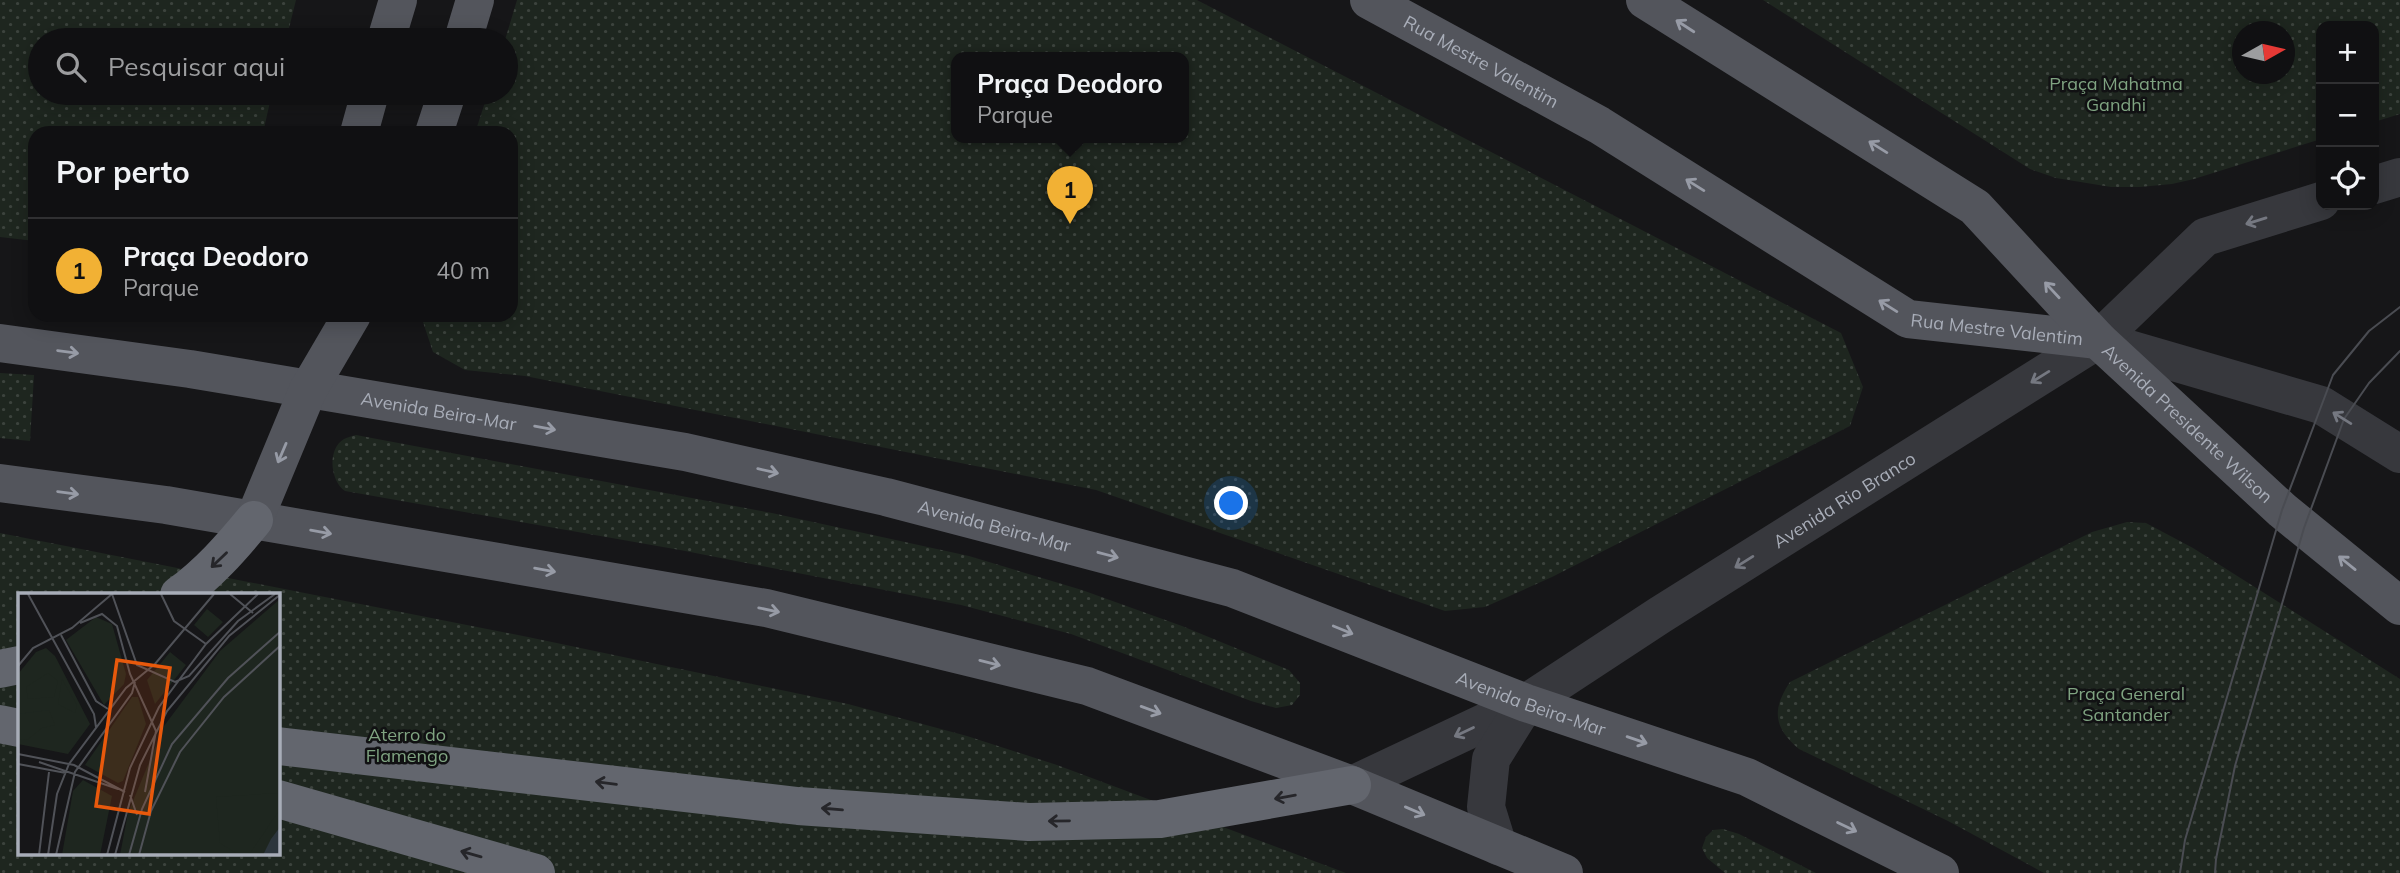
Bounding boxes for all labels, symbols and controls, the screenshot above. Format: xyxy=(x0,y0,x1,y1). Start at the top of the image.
street label: Rua Mestre Valentim xyxy=(1400,10,1563,113)
one-way arrow xyxy=(1676,18,1696,32)
north arrow xyxy=(2232,21,2295,84)
map controls xyxy=(2316,21,2379,210)
button: + xyxy=(2316,21,2379,84)
search box xyxy=(28,28,518,105)
icon: search xyxy=(52,48,90,86)
text: Pesquisar aqui xyxy=(108,50,285,83)
popup xyxy=(951,52,1189,143)
text: Praça Deodoro xyxy=(977,67,1163,100)
park label: Praça Mahatma Gandhi xyxy=(2049,72,2183,116)
button: − xyxy=(2316,84,2379,147)
text: Parque xyxy=(977,100,1053,129)
one-way arrow xyxy=(1869,139,1888,154)
button: locate xyxy=(2316,147,2379,210)
text: Por perto xyxy=(56,153,190,191)
pin: 1 xyxy=(1047,166,1093,224)
one-way arrow xyxy=(1686,178,1705,193)
one-way arrow xyxy=(2245,216,2267,229)
text: Praça Deodoro xyxy=(123,240,309,273)
text: 1 xyxy=(72,256,86,285)
text: 40 m xyxy=(436,256,490,285)
text: Parque xyxy=(123,273,199,302)
one-way arrow xyxy=(2043,282,2060,299)
one-way arrow xyxy=(1878,299,1898,313)
street label: Rua Mestre Valentim xyxy=(1910,308,2084,350)
street label: Avenida Presidente Wilson xyxy=(2098,338,2278,508)
one-way arrow xyxy=(56,346,79,359)
one-way arrow xyxy=(2031,370,2051,384)
street label: Avenida Beira-Mar xyxy=(359,386,519,435)
one-way arrow xyxy=(2333,410,2353,424)
one-way arrow xyxy=(533,422,556,435)
one-way arrow xyxy=(274,442,287,463)
street label: Avenida Rio Branco xyxy=(1768,446,1920,553)
one-way arrow xyxy=(756,464,779,478)
one-way arrow xyxy=(56,486,78,499)
your location xyxy=(1214,486,1248,520)
street label: Avenida Beira-Mar xyxy=(916,494,1074,557)
one-way arrow xyxy=(309,525,332,539)
one-way arrow xyxy=(1096,549,1119,562)
one-way arrow xyxy=(211,552,228,569)
one-way arrow xyxy=(2339,555,2357,571)
one-way arrow xyxy=(1734,556,1754,570)
one-way arrow xyxy=(533,564,556,577)
inset map xyxy=(18,593,280,856)
one-way arrow xyxy=(757,603,780,617)
one-way arrow xyxy=(1332,625,1354,638)
one-way arrow xyxy=(978,657,1001,670)
street label: Avenida Beira-Mar xyxy=(1453,665,1609,741)
park label: Praça General Santander xyxy=(2067,682,2185,726)
one-way arrow xyxy=(1139,705,1161,717)
park label: Aterro do Flamengo xyxy=(366,723,448,767)
one-way arrow xyxy=(1454,726,1475,739)
one-way arrow xyxy=(1626,735,1648,747)
one-way arrow xyxy=(595,777,618,790)
one-way arrow xyxy=(1274,791,1297,804)
one-way arrow xyxy=(821,802,844,815)
one-way arrow xyxy=(1404,805,1425,818)
one-way arrow xyxy=(1048,815,1071,828)
one-way arrow xyxy=(1836,820,1857,834)
one-way arrow xyxy=(460,847,482,860)

